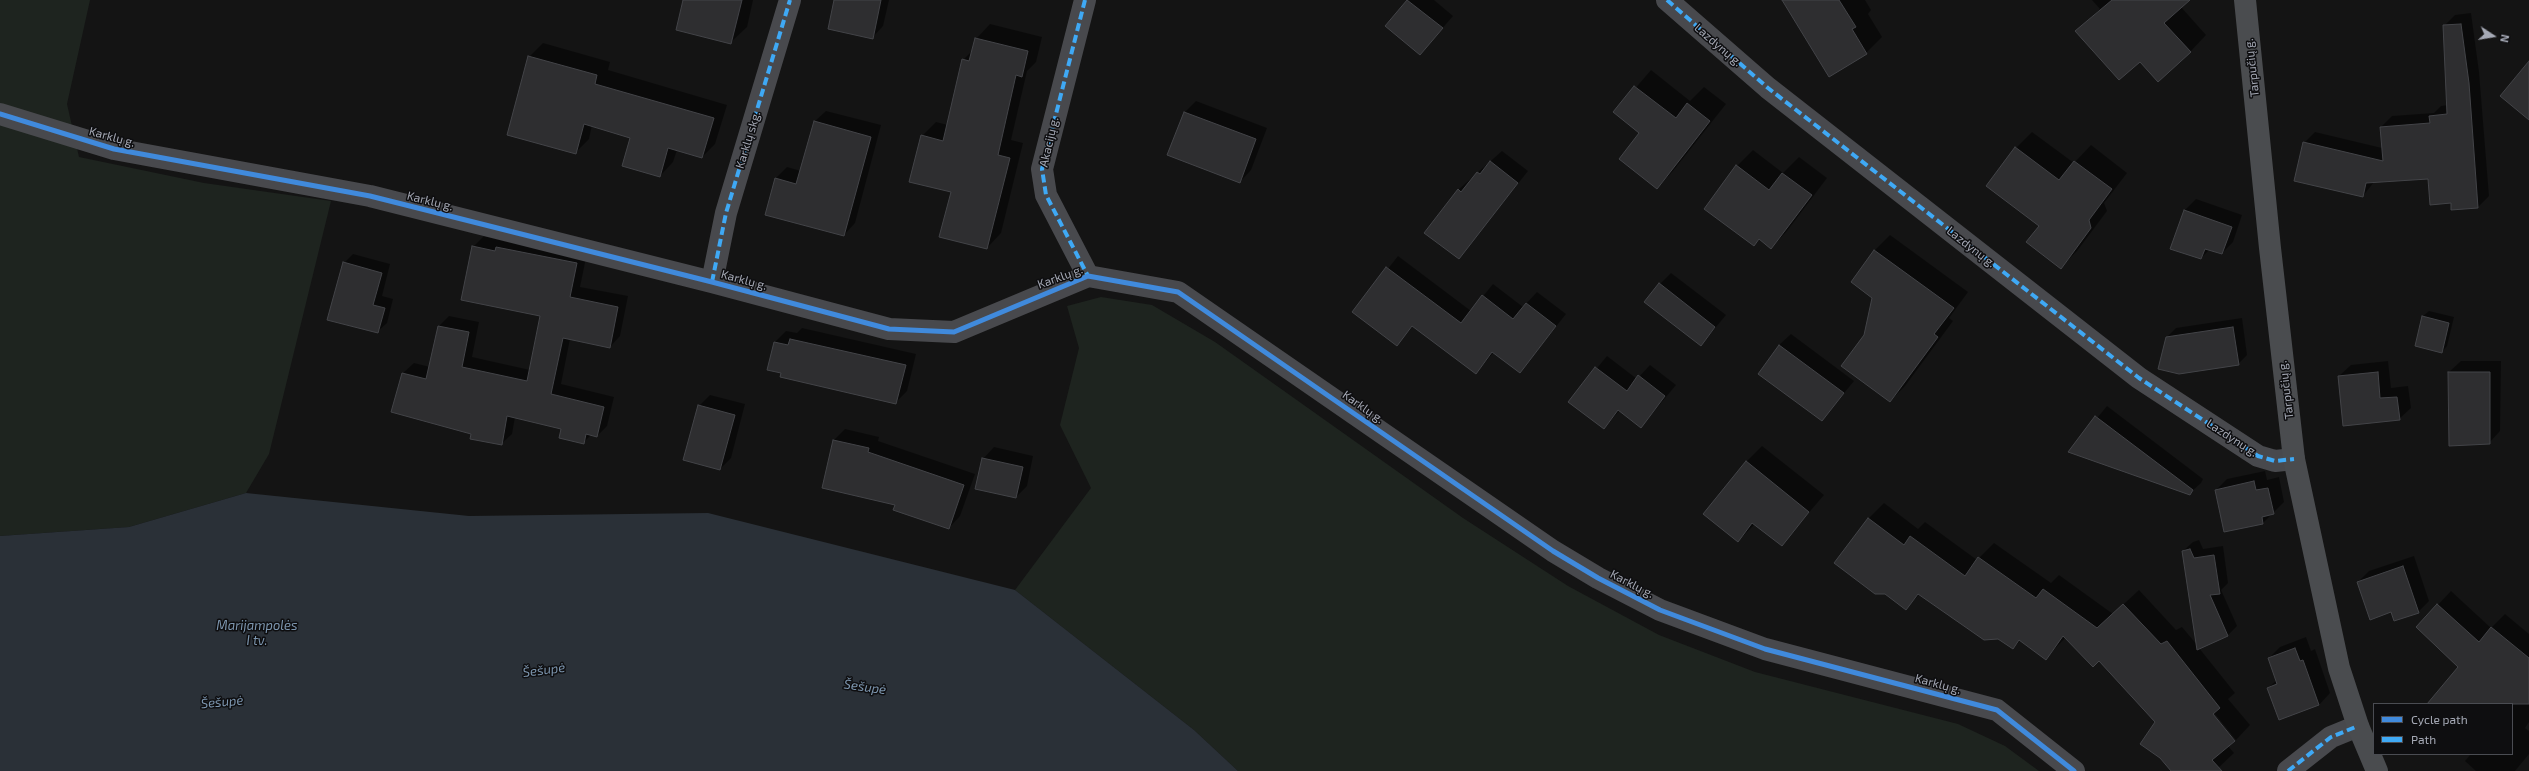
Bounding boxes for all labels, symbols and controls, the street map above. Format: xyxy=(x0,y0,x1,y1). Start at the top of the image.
north arrow xyxy=(2473,16,2513,56)
street label: Lazdynų g. xyxy=(1691,21,1745,69)
text: N xyxy=(2498,33,2512,44)
street label: Tarpučių g. xyxy=(2242,38,2262,98)
street label: Karklų skg. xyxy=(732,110,764,170)
street label: Akacijų g. xyxy=(1036,116,1062,168)
street label: Karklų g. xyxy=(87,124,137,150)
street label: Karklų g. xyxy=(405,188,455,214)
street label: Lazdynų g. xyxy=(1944,223,1998,271)
street label: Karklų g. xyxy=(1035,262,1085,292)
street label: Karklų g. xyxy=(719,267,769,293)
street label: Tarpučių g. xyxy=(2275,360,2297,420)
street label: Karklų g. xyxy=(1340,388,1386,426)
street label: Lazdynų g. xyxy=(2204,416,2260,460)
street label: Karklų g. xyxy=(1608,567,1656,601)
water label: Marijampolės I tv. xyxy=(216,618,298,649)
water label: Šešupė xyxy=(522,660,566,680)
street label: Karklų g. xyxy=(1913,671,1963,697)
water label: Šešupė xyxy=(843,676,887,698)
water label: Šešupė xyxy=(200,692,244,712)
legend xyxy=(2373,703,2513,755)
text: Cycle path xyxy=(2411,712,2468,726)
text: Path xyxy=(2411,732,2436,746)

